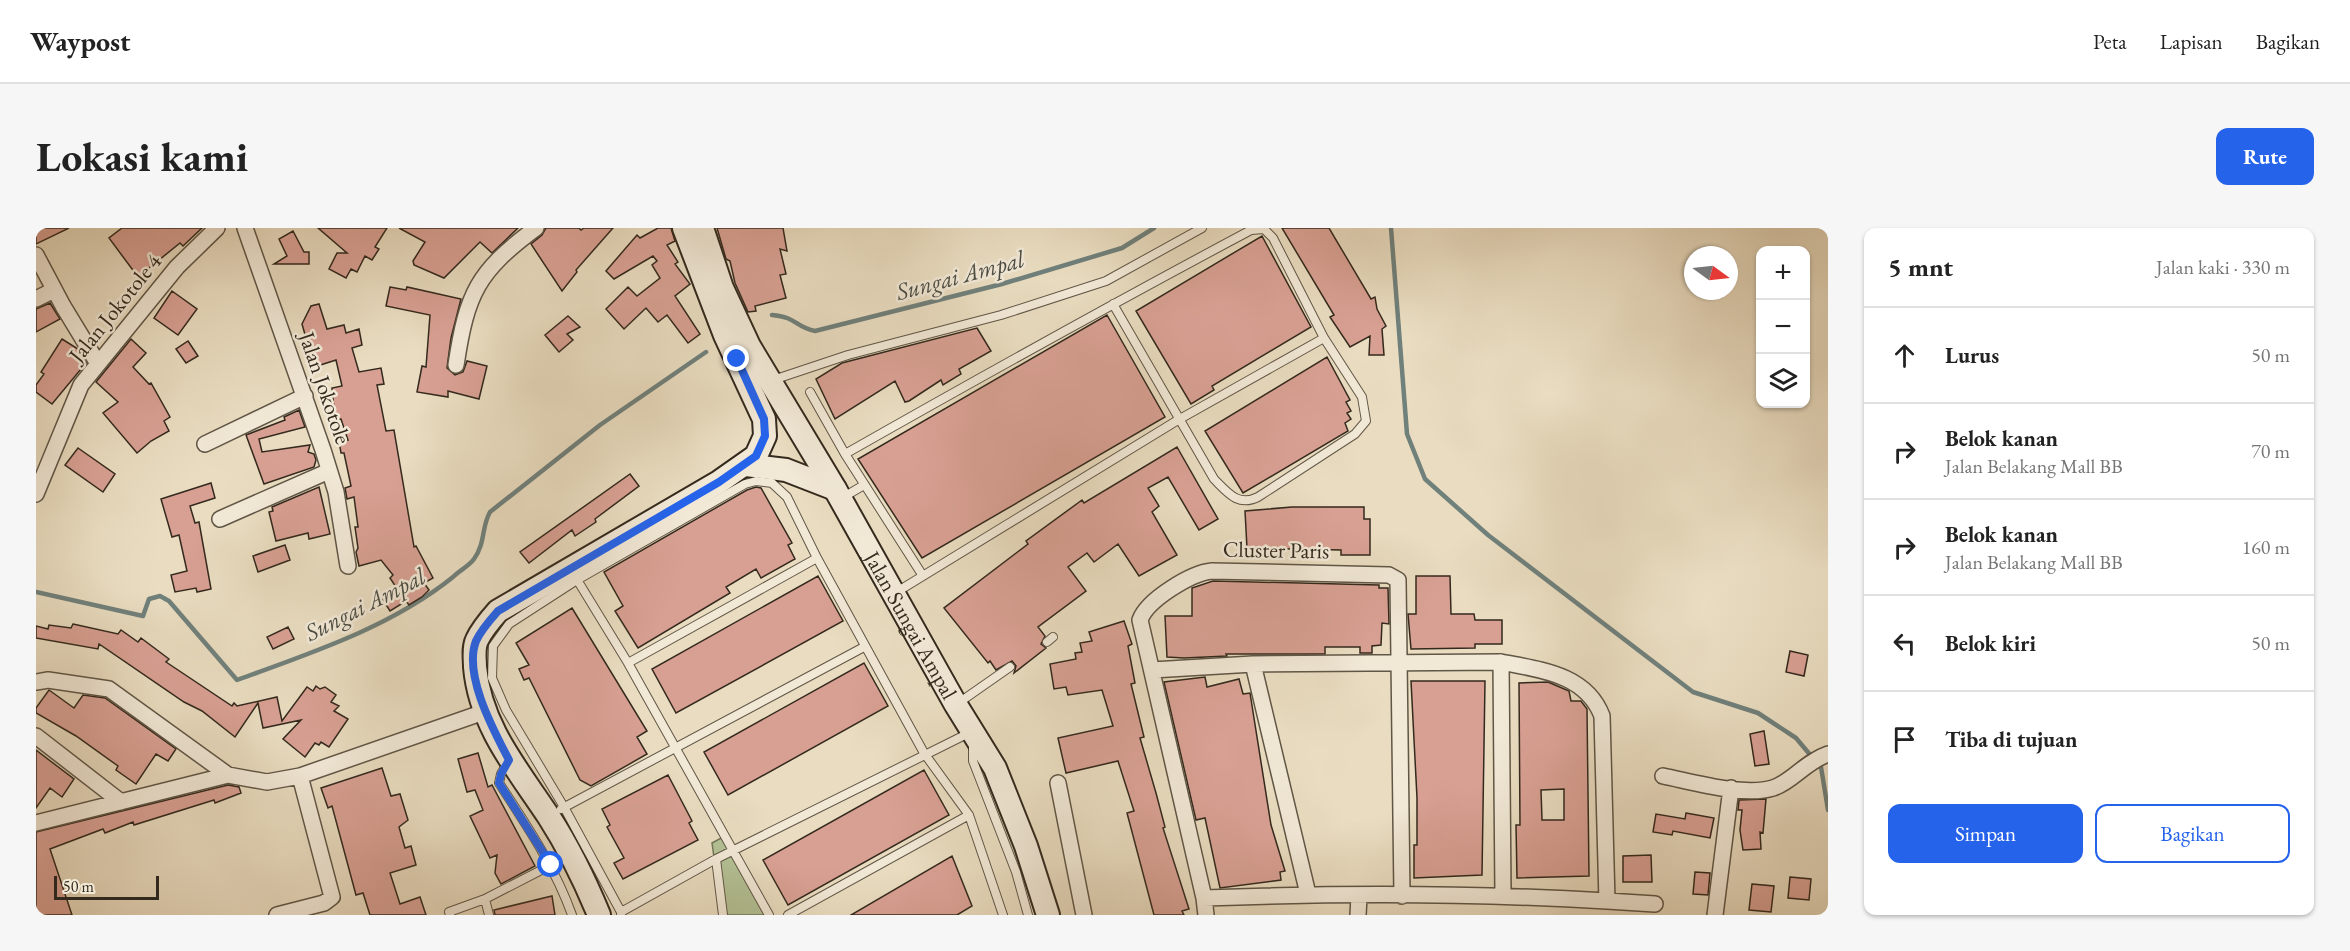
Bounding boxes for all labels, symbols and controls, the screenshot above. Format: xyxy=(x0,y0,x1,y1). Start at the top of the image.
text: Waypost xyxy=(30,23,131,59)
text: Peta xyxy=(2093,28,2127,55)
text: Lapisan xyxy=(2160,28,2223,55)
text: Bagikan xyxy=(2256,28,2320,55)
button: Rute xyxy=(2216,128,2314,185)
text: Lokasi kami xyxy=(36,129,248,184)
water label: Sungai Ampal xyxy=(892,243,1029,307)
north arrow xyxy=(1684,246,1738,300)
map controls xyxy=(1756,246,1810,408)
button: + xyxy=(1756,246,1810,300)
street label: Jalan Jokotole 4 xyxy=(61,247,168,370)
text: 5 mnt xyxy=(1888,250,1953,284)
text: Jalan kaki · 330 m xyxy=(2156,254,2290,280)
button: − xyxy=(1756,300,1810,354)
street label: Jalan Jokotole xyxy=(292,326,358,448)
icon: ahead xyxy=(1888,339,1921,372)
text: Lurus xyxy=(1945,341,1999,370)
text: 50 m xyxy=(2251,342,2290,368)
route end xyxy=(723,345,749,371)
button: layers xyxy=(1756,354,1810,408)
text: Belok kanan xyxy=(1945,424,2058,453)
icon: right xyxy=(1888,435,1921,468)
text: 70 m xyxy=(2251,438,2290,464)
text: Jalan Belakang Mall BB xyxy=(1945,453,2123,479)
text: Belok kanan xyxy=(1945,520,2058,549)
icon: right xyxy=(1888,531,1921,564)
text: 160 m xyxy=(2242,534,2290,560)
street label: Cluster Paris xyxy=(1222,535,1330,565)
street label: Jalan Sungai Ampal xyxy=(857,544,964,704)
text: Jalan Belakang Mall BB xyxy=(1945,549,2123,575)
water label: Sungai Ampal xyxy=(299,560,432,648)
icon: left xyxy=(1888,627,1921,660)
text: Belok kiri xyxy=(1945,629,2036,658)
text: 50 m xyxy=(2251,630,2290,656)
icon: arrive xyxy=(1888,723,1921,756)
text: Tiba di tujuan xyxy=(1945,725,2077,754)
button: Simpan xyxy=(1888,804,2083,863)
button: Bagikan xyxy=(2095,804,2290,863)
route start xyxy=(537,851,563,877)
scale bar xyxy=(54,873,159,900)
text: 50 m xyxy=(63,876,94,897)

